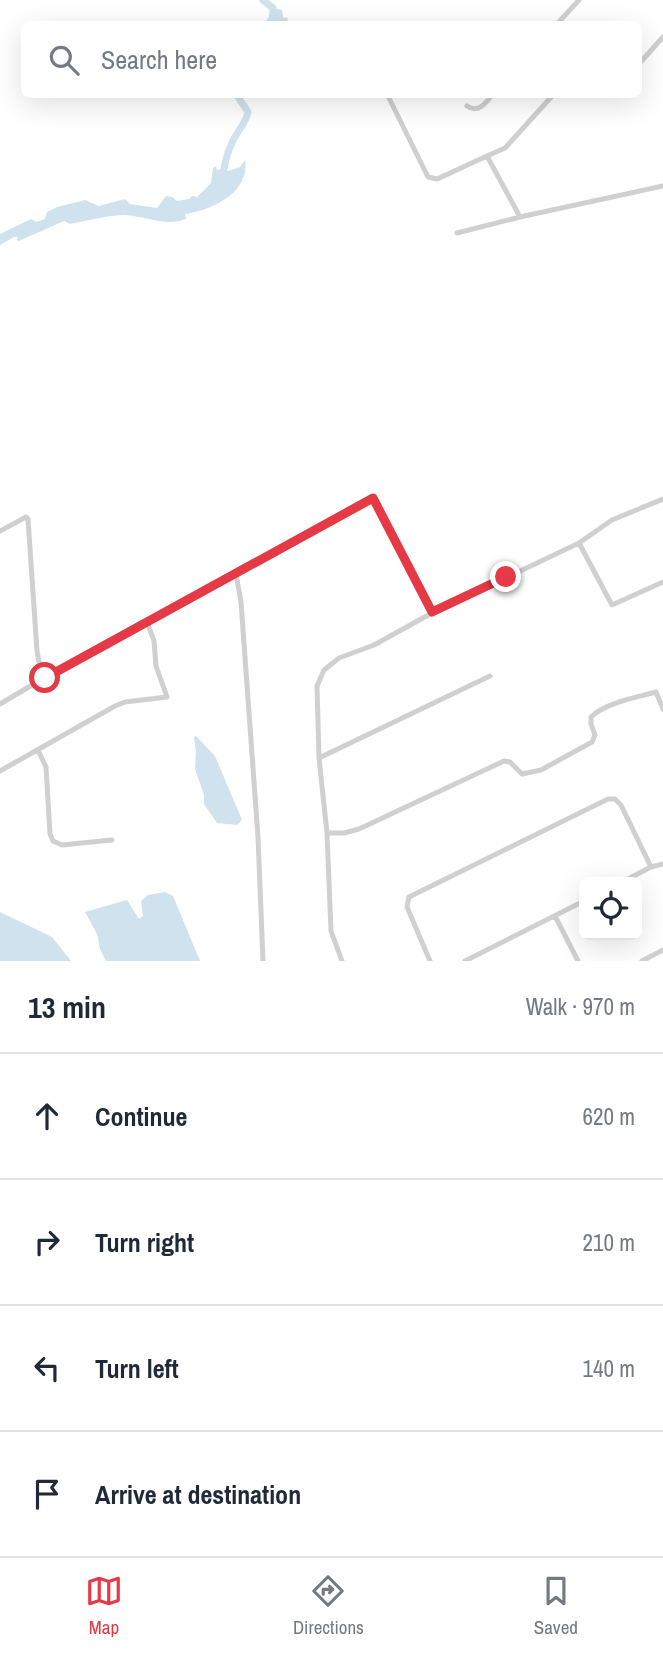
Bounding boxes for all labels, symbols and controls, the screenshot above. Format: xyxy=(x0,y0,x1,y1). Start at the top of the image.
search box xyxy=(21,21,642,98)
icon: search xyxy=(45,41,83,79)
text: Search here xyxy=(101,42,217,77)
route end xyxy=(490,561,521,592)
route start xyxy=(29,662,60,693)
map controls xyxy=(579,877,642,940)
button: locate xyxy=(579,877,642,940)
text: 13 min xyxy=(28,987,106,1027)
text: Walk · 970 m xyxy=(526,991,635,1022)
icon: ahead xyxy=(28,1097,66,1135)
text: Continue xyxy=(95,1099,187,1134)
text: 620 m xyxy=(583,1101,635,1132)
icon: right xyxy=(28,1223,66,1261)
text: Turn right xyxy=(95,1225,194,1260)
text: 210 m xyxy=(583,1227,635,1258)
icon: left xyxy=(28,1349,66,1387)
text: Turn left xyxy=(95,1351,179,1386)
text: 140 m xyxy=(583,1353,635,1384)
icon: arrive xyxy=(28,1475,66,1513)
text: Arrive at destination xyxy=(95,1477,301,1512)
tab: Map xyxy=(85,1572,123,1640)
tab: Directions xyxy=(293,1572,364,1640)
tab: Saved xyxy=(534,1572,578,1640)

